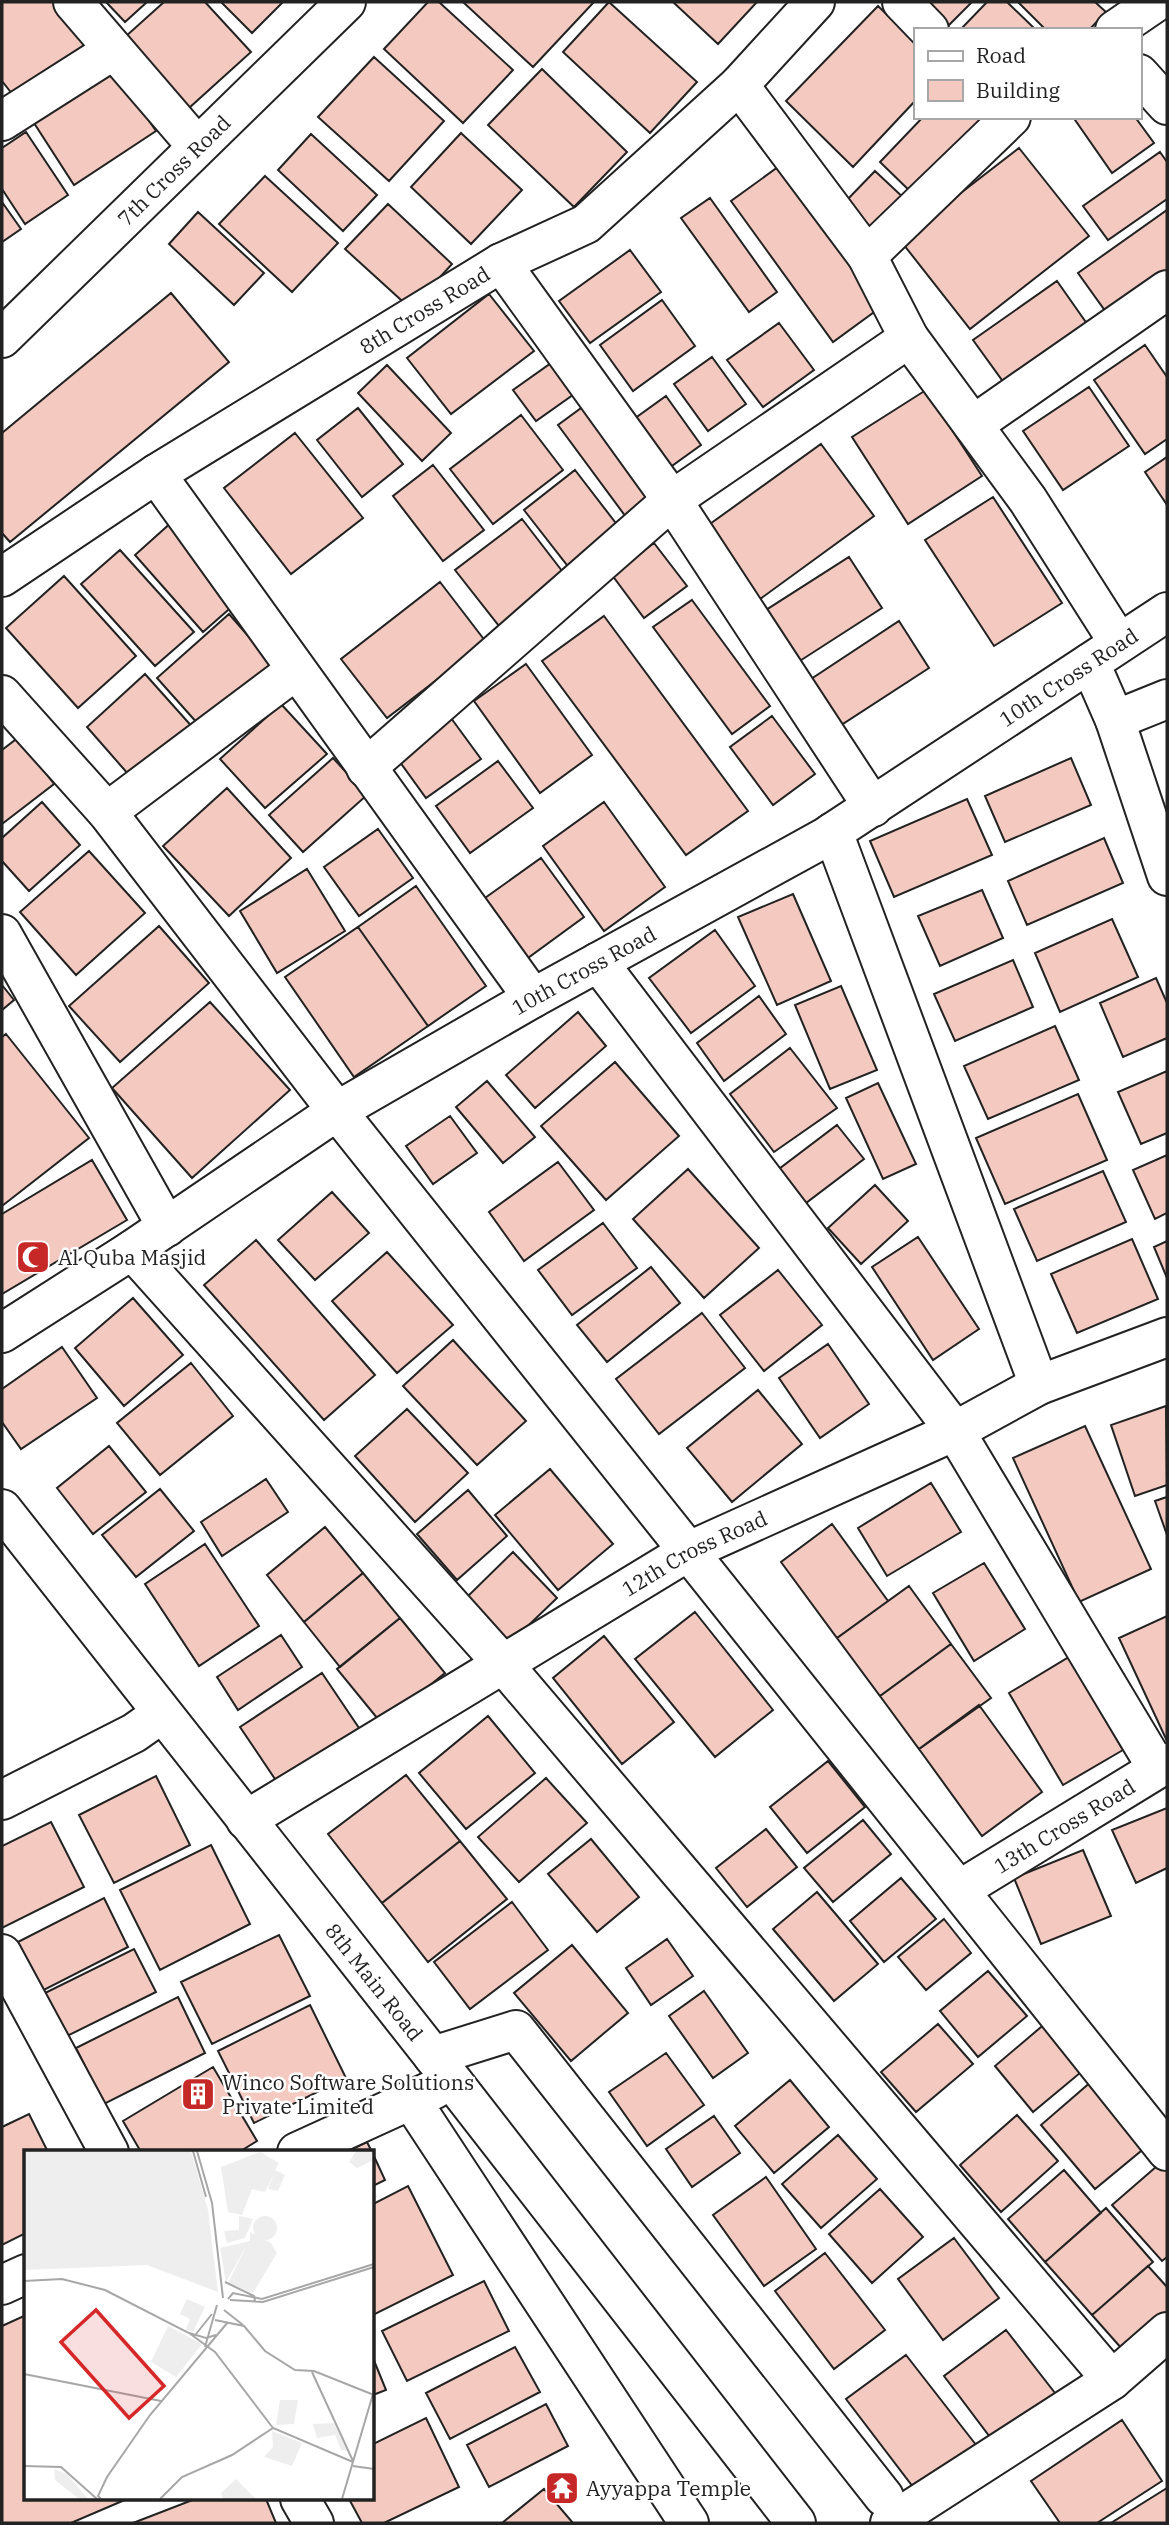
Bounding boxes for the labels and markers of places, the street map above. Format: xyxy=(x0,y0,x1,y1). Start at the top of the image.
mosque icon: Al Quba Masjid xyxy=(14,1238,52,1276)
place label: Al Quba Masjid xyxy=(58,1243,207,1271)
place label: Winco Software Solutions Private Limited xyxy=(222,2068,474,2120)
building icon: Winco Software Solutions Private Limited xyxy=(179,2075,217,2113)
temple icon: Ayyappa Temple xyxy=(543,2469,581,2507)
place label: Ayyappa Temple xyxy=(586,2474,751,2502)

